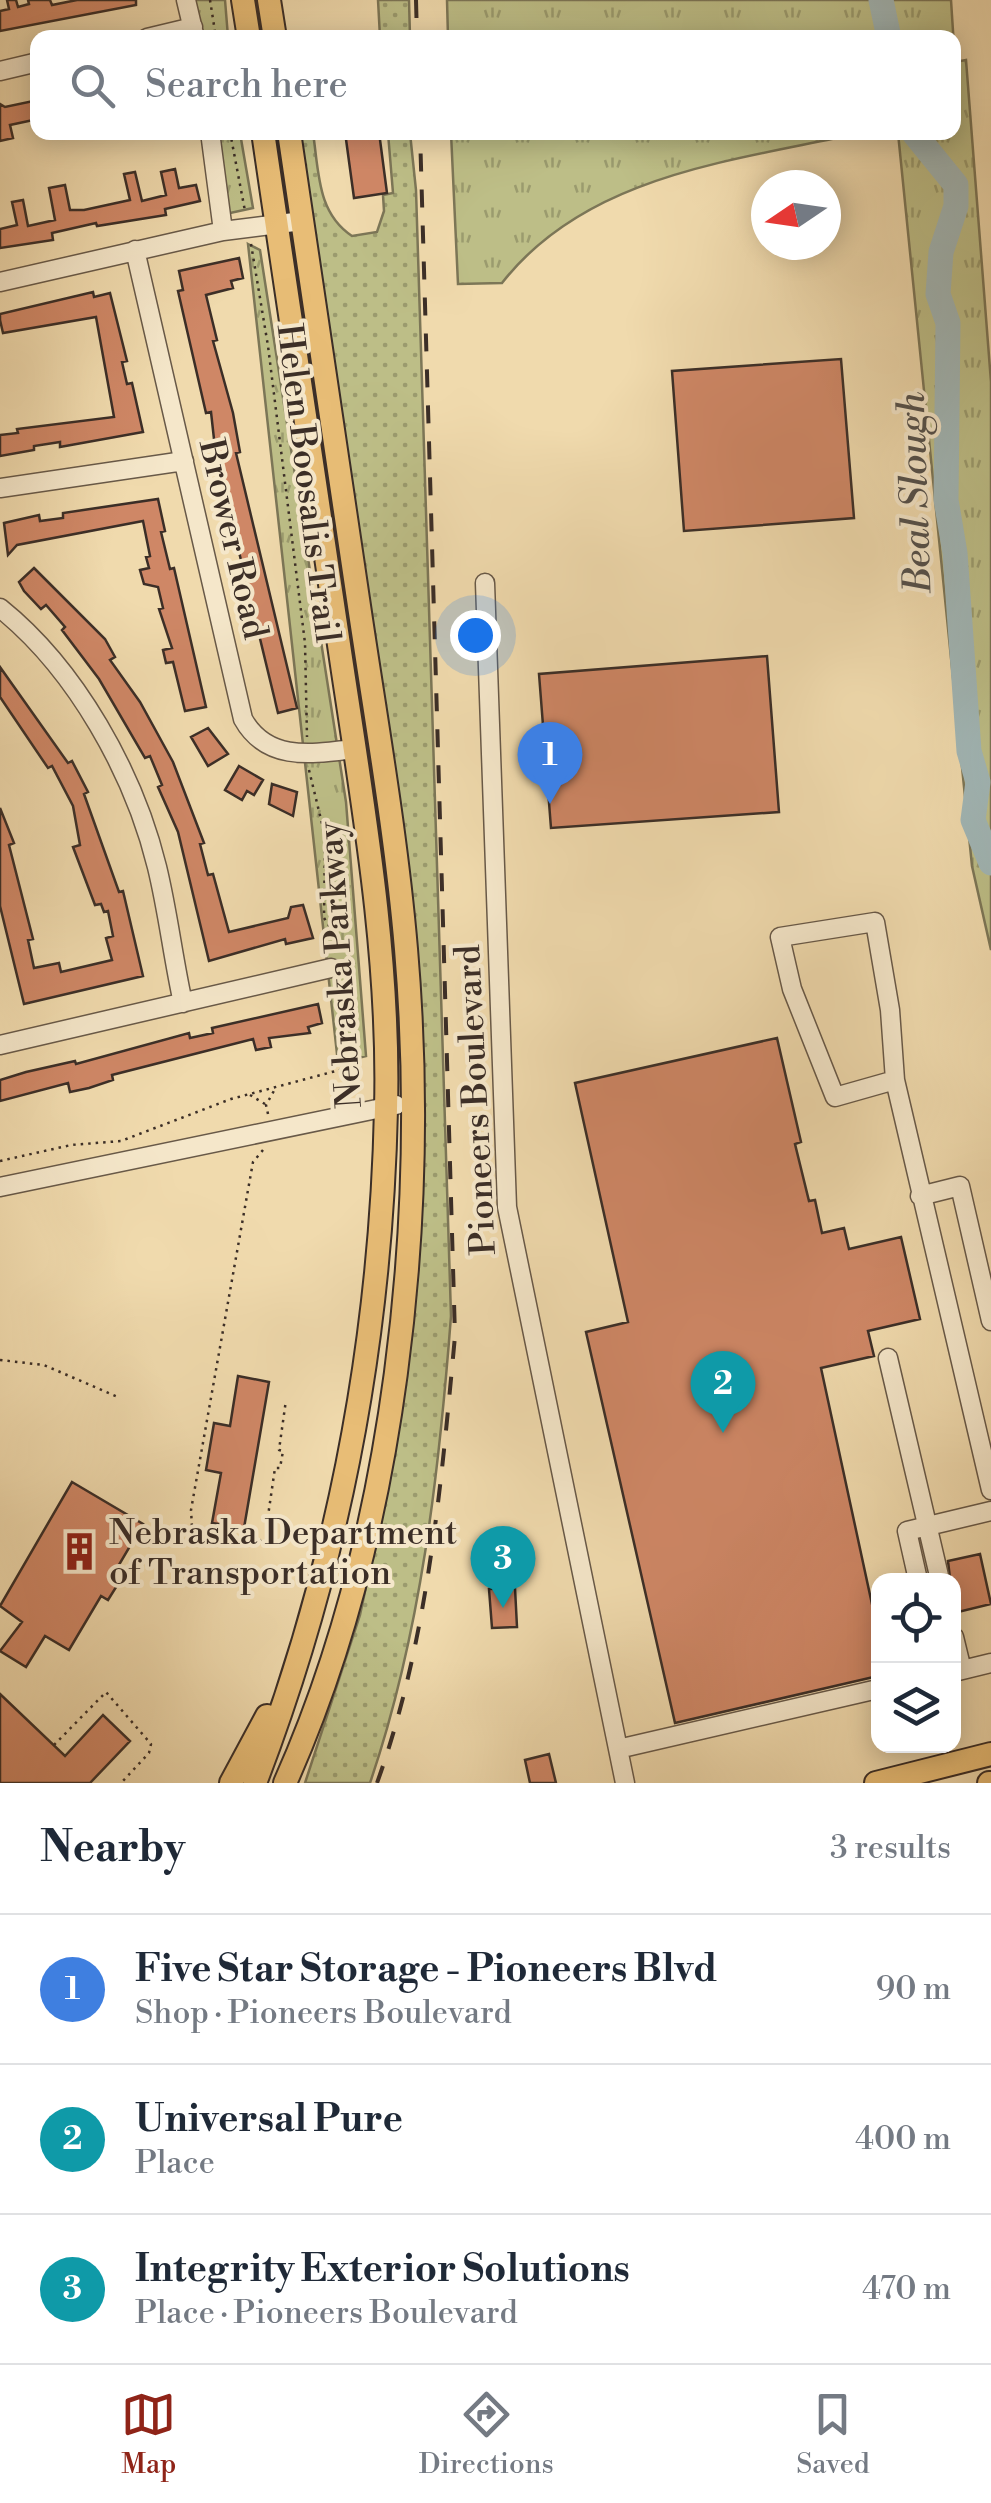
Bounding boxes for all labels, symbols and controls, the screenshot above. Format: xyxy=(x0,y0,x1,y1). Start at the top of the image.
search box xyxy=(30,30,961,140)
icon: search xyxy=(65,58,120,113)
text: Search here xyxy=(145,62,348,109)
north arrow xyxy=(751,170,841,260)
street label: Helen Boosalis Trail xyxy=(267,321,348,645)
water label: Beal Slough xyxy=(888,391,943,595)
street label: Brower Road xyxy=(188,434,276,643)
your location xyxy=(450,610,501,661)
pin: 1 xyxy=(518,722,582,804)
street label: Nebraska Parkway xyxy=(309,819,372,1110)
street label: Pioneers Boulevard xyxy=(447,943,506,1256)
pin: 2 xyxy=(690,1350,756,1433)
place label: Nebraska Department of Transportation xyxy=(109,1512,457,1595)
pin: 3 xyxy=(470,1526,536,1608)
building icon: Nebraska Department of Transportation xyxy=(58,1531,100,1573)
map controls xyxy=(871,1573,961,1753)
button: locate xyxy=(871,1573,961,1663)
button: layers xyxy=(871,1663,961,1753)
text: Nearby xyxy=(40,1822,185,1875)
text: 3 results xyxy=(830,1828,951,1868)
text: Five Star Storage - Pioneers Blvd xyxy=(135,1946,717,1993)
text: 1 xyxy=(65,1969,80,2009)
text: 90 m xyxy=(876,1969,951,2009)
text: Shop · Pioneers Boulevard xyxy=(135,1993,512,2033)
text: Universal Pure xyxy=(135,2096,403,2143)
text: 2 xyxy=(62,2119,83,2159)
text: 400 m xyxy=(855,2119,951,2159)
text: Place xyxy=(135,2143,215,2183)
text: Integrity Exterior Solutions xyxy=(135,2246,630,2293)
text: 3 xyxy=(63,2269,82,2309)
text: 470 m xyxy=(862,2269,951,2309)
text: Place · Pioneers Boulevard xyxy=(135,2293,518,2333)
tab: Map xyxy=(121,2387,176,2482)
tab: Directions xyxy=(419,2387,554,2482)
tab: Saved xyxy=(796,2387,870,2482)

